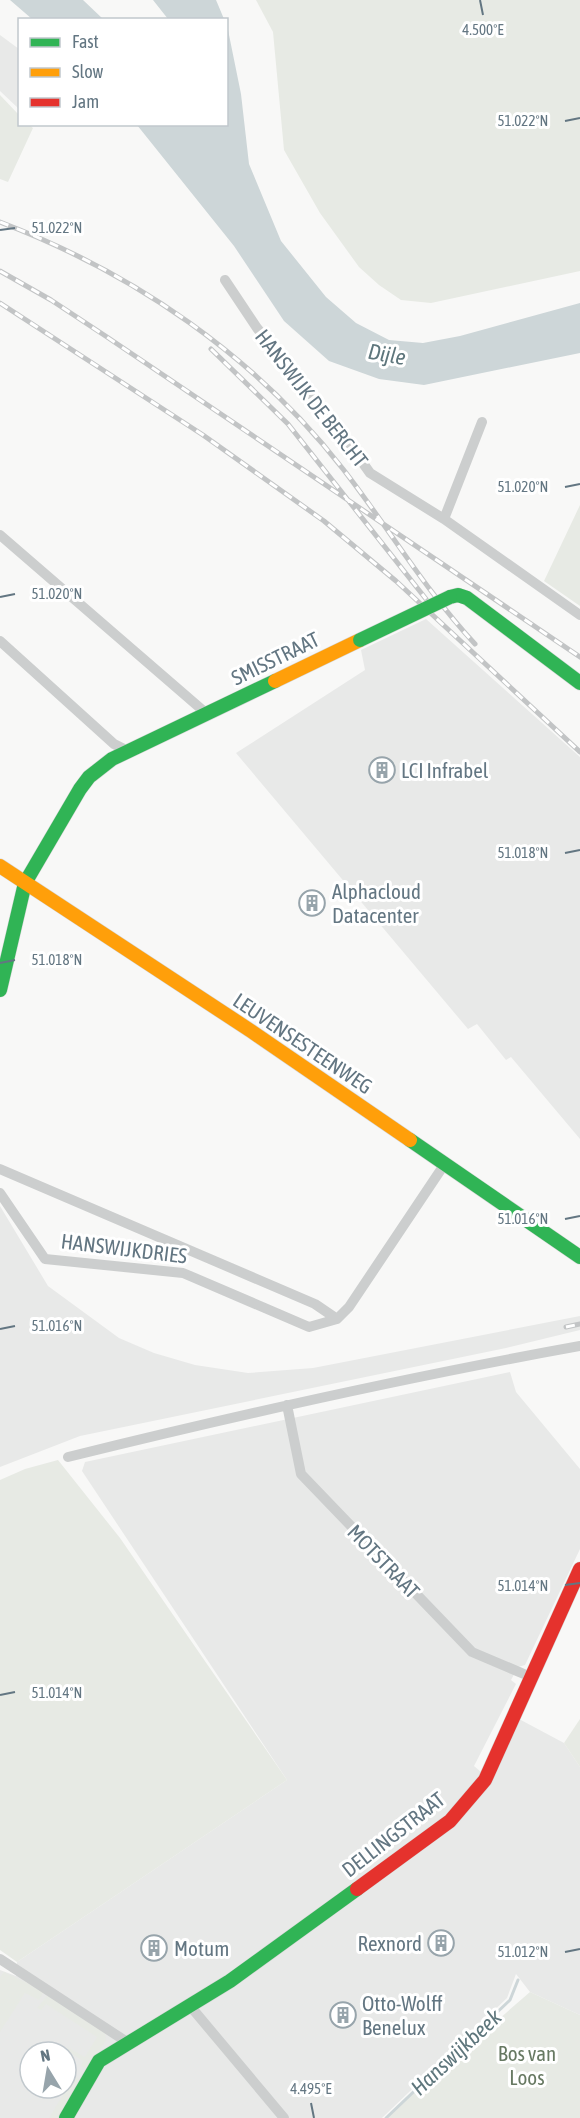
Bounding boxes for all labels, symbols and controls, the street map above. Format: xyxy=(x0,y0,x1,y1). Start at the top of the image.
legend xyxy=(18,18,228,126)
text: 4.500°E xyxy=(462,21,504,38)
text: Fast xyxy=(72,31,99,52)
text: Slow xyxy=(72,61,103,82)
text: Jam xyxy=(72,91,99,112)
text: 51.022°N xyxy=(498,112,548,129)
text: 51.022°N xyxy=(32,219,82,236)
street label: HANSWIJK DE BERCHT xyxy=(251,324,373,472)
water label: Dijle xyxy=(366,338,408,370)
text: 51.020°N xyxy=(498,478,548,495)
text: 51.020°N xyxy=(32,585,82,602)
street label: SMISSTRAAT xyxy=(227,626,323,690)
building icon: LCI Infrabel xyxy=(367,755,397,785)
place label: LCI Infrabel xyxy=(401,758,489,782)
text: 51.018°N xyxy=(498,844,548,861)
place label: Alphacloud Datacenter xyxy=(332,879,421,927)
building icon: Alphacloud Datacenter xyxy=(297,888,327,918)
text: 51.018°N xyxy=(32,951,82,968)
street label: LEUVENSESTEENWEG xyxy=(229,988,377,1098)
text: 51.016°N xyxy=(498,1210,548,1227)
street label: HANSWIJKDRIES xyxy=(60,1228,189,1268)
text: 51.016°N xyxy=(32,1317,82,1334)
street label: MOTSTRAAT xyxy=(343,1519,425,1603)
text: 51.014°N xyxy=(498,1577,548,1594)
text: 51.014°N xyxy=(32,1684,82,1701)
street label: DELLINGSTRAAT xyxy=(337,1787,449,1881)
building icon: Rexnord xyxy=(426,1928,456,1958)
place label: Rexnord xyxy=(357,1931,422,1955)
building icon: Motum xyxy=(139,1933,169,1963)
place label: Motum xyxy=(174,1936,229,1960)
text: 51.012°N xyxy=(498,1943,548,1960)
place label: Otto-Wolff Benelux xyxy=(362,1991,443,2039)
building icon: Otto-Wolff Benelux xyxy=(328,2000,358,2030)
water label: Hanswijkbeek xyxy=(405,2003,507,2100)
north arrow xyxy=(18,2040,78,2100)
park label: Bos van Loos xyxy=(498,2041,556,2089)
text: N xyxy=(39,2046,51,2065)
text: 4.495°E xyxy=(290,2080,332,2097)

